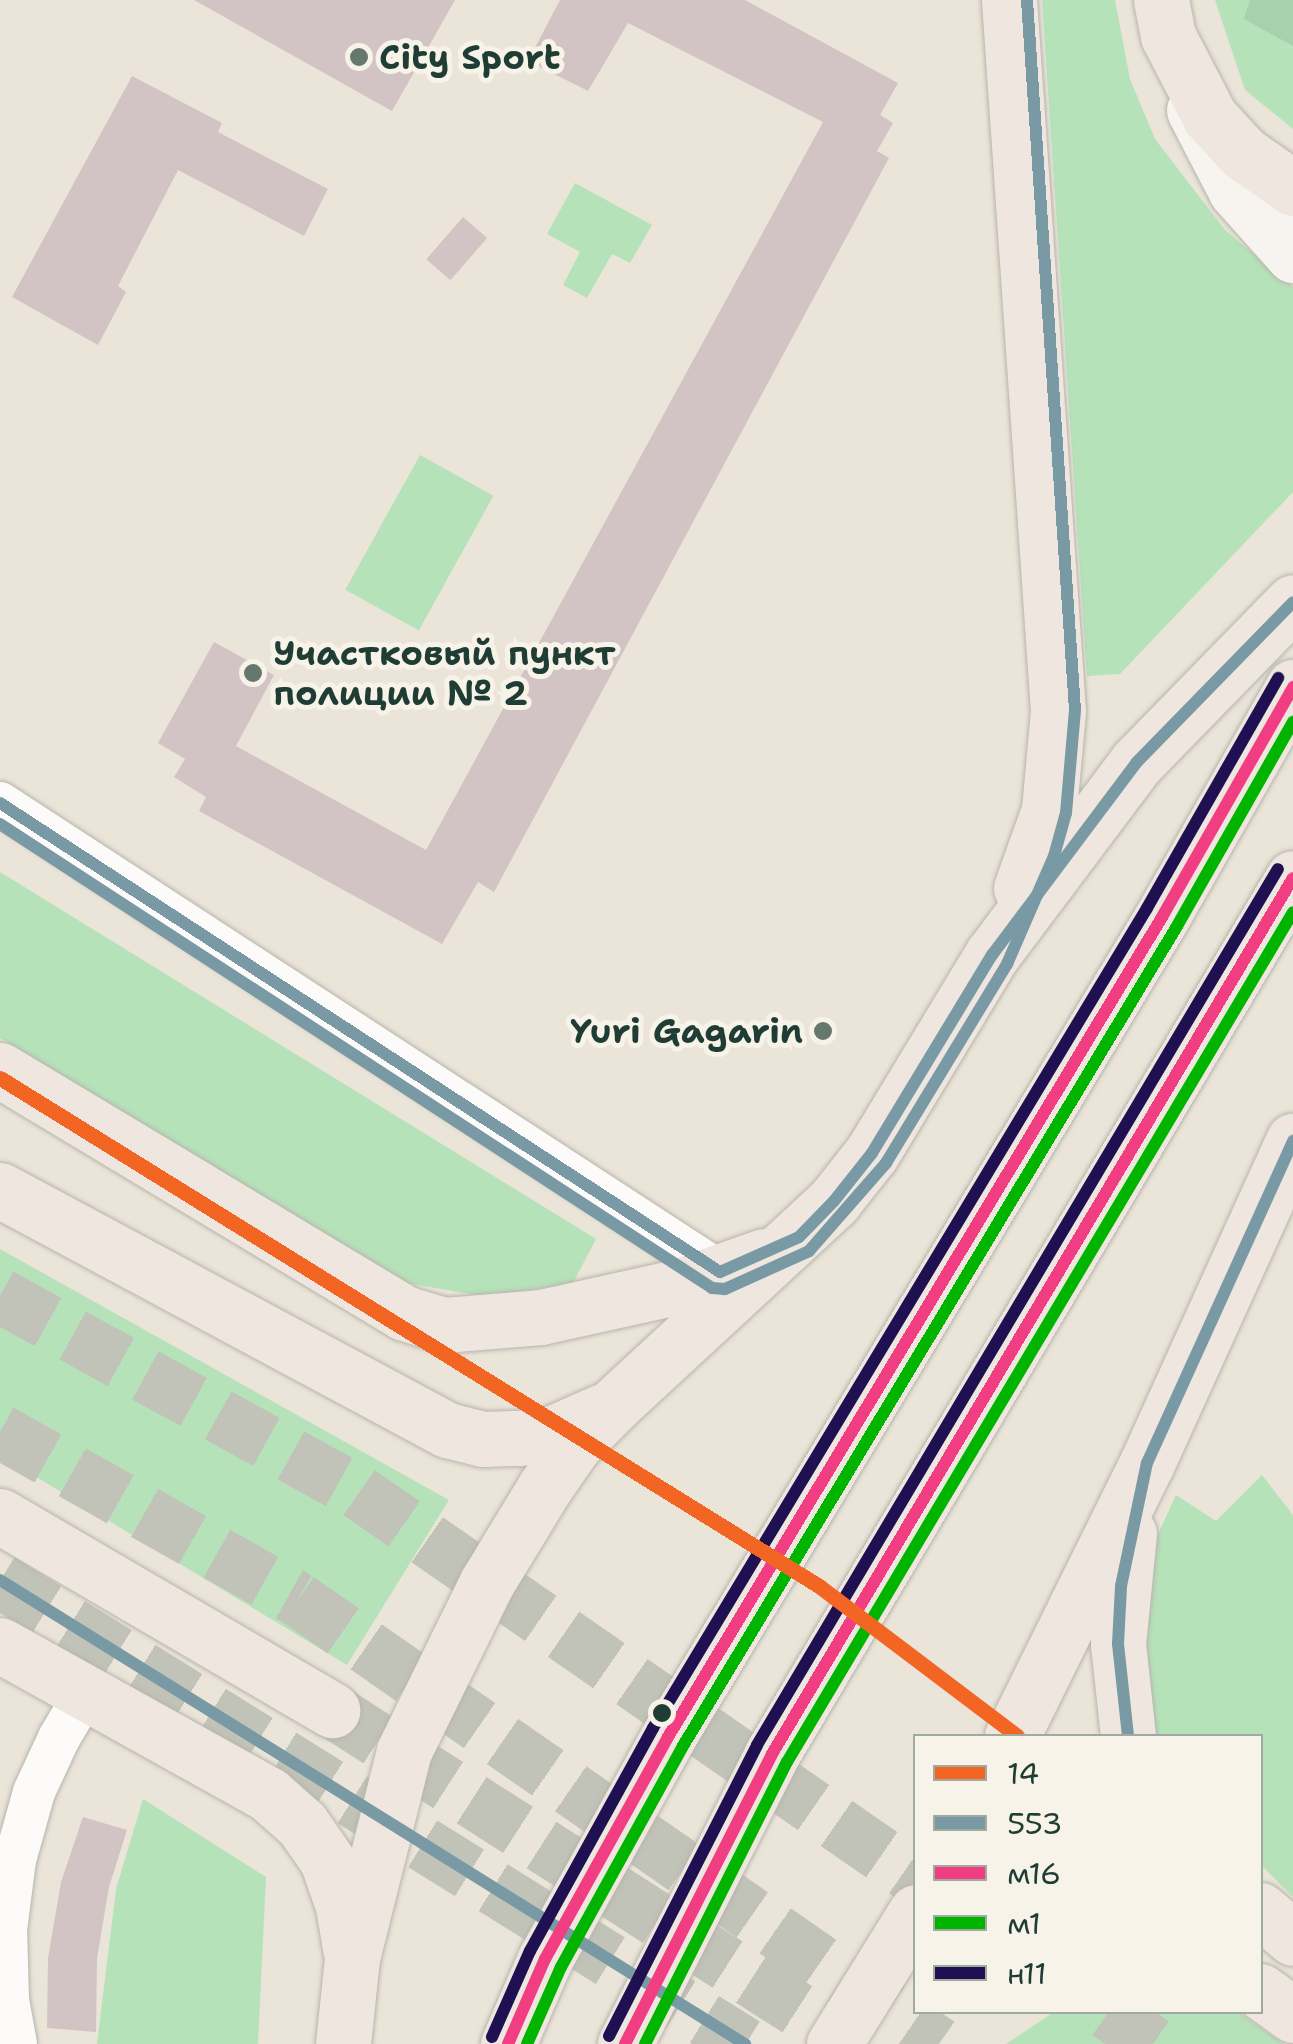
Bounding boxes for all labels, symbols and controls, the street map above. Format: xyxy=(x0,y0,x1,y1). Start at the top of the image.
place label: City Sport xyxy=(379,36,560,78)
marker: City Sport xyxy=(348,46,370,68)
place label: Участковый пункт полиции № 2 xyxy=(273,632,615,714)
marker: Участковый пункт полиции № 2 xyxy=(242,662,264,684)
place label: Yuri Gagarin xyxy=(570,1010,803,1052)
marker: Yuri Gagarin xyxy=(812,1020,834,1042)
unlabelled marker xyxy=(652,1703,672,1723)
legend xyxy=(913,1734,1263,2014)
text: 14 xyxy=(1007,1753,1039,1794)
text: 553 xyxy=(1007,1803,1062,1844)
text: м16 xyxy=(1007,1853,1061,1894)
text: м1 xyxy=(1007,1903,1041,1944)
text: н11 xyxy=(1007,1953,1047,1994)

